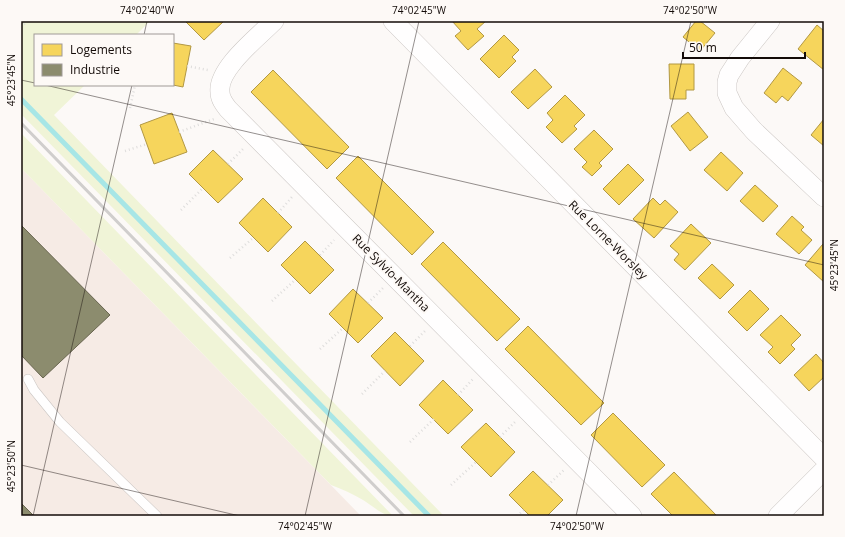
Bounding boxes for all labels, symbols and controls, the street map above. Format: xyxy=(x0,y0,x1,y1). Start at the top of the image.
text: 74°02'40"W xyxy=(120,3,175,17)
text: 74°02'45"W xyxy=(392,3,447,17)
text: 74°02'50"W xyxy=(663,3,718,17)
legend xyxy=(34,34,174,86)
scale bar xyxy=(683,34,805,60)
text: 50 m xyxy=(689,39,717,56)
text: Logements xyxy=(70,41,132,58)
text: 45°23'45"N xyxy=(4,54,18,106)
text: Industrie xyxy=(70,61,120,78)
street label: Rue Lorne-Worsley xyxy=(565,196,652,284)
street label: Rue Sylvio-Mantha xyxy=(349,230,434,315)
text: 45°23'45"N xyxy=(827,239,841,291)
text: 45°23'50"N xyxy=(4,440,18,492)
text: 74°02'45"W xyxy=(278,519,333,533)
text: 74°02'50"W xyxy=(550,519,605,533)

